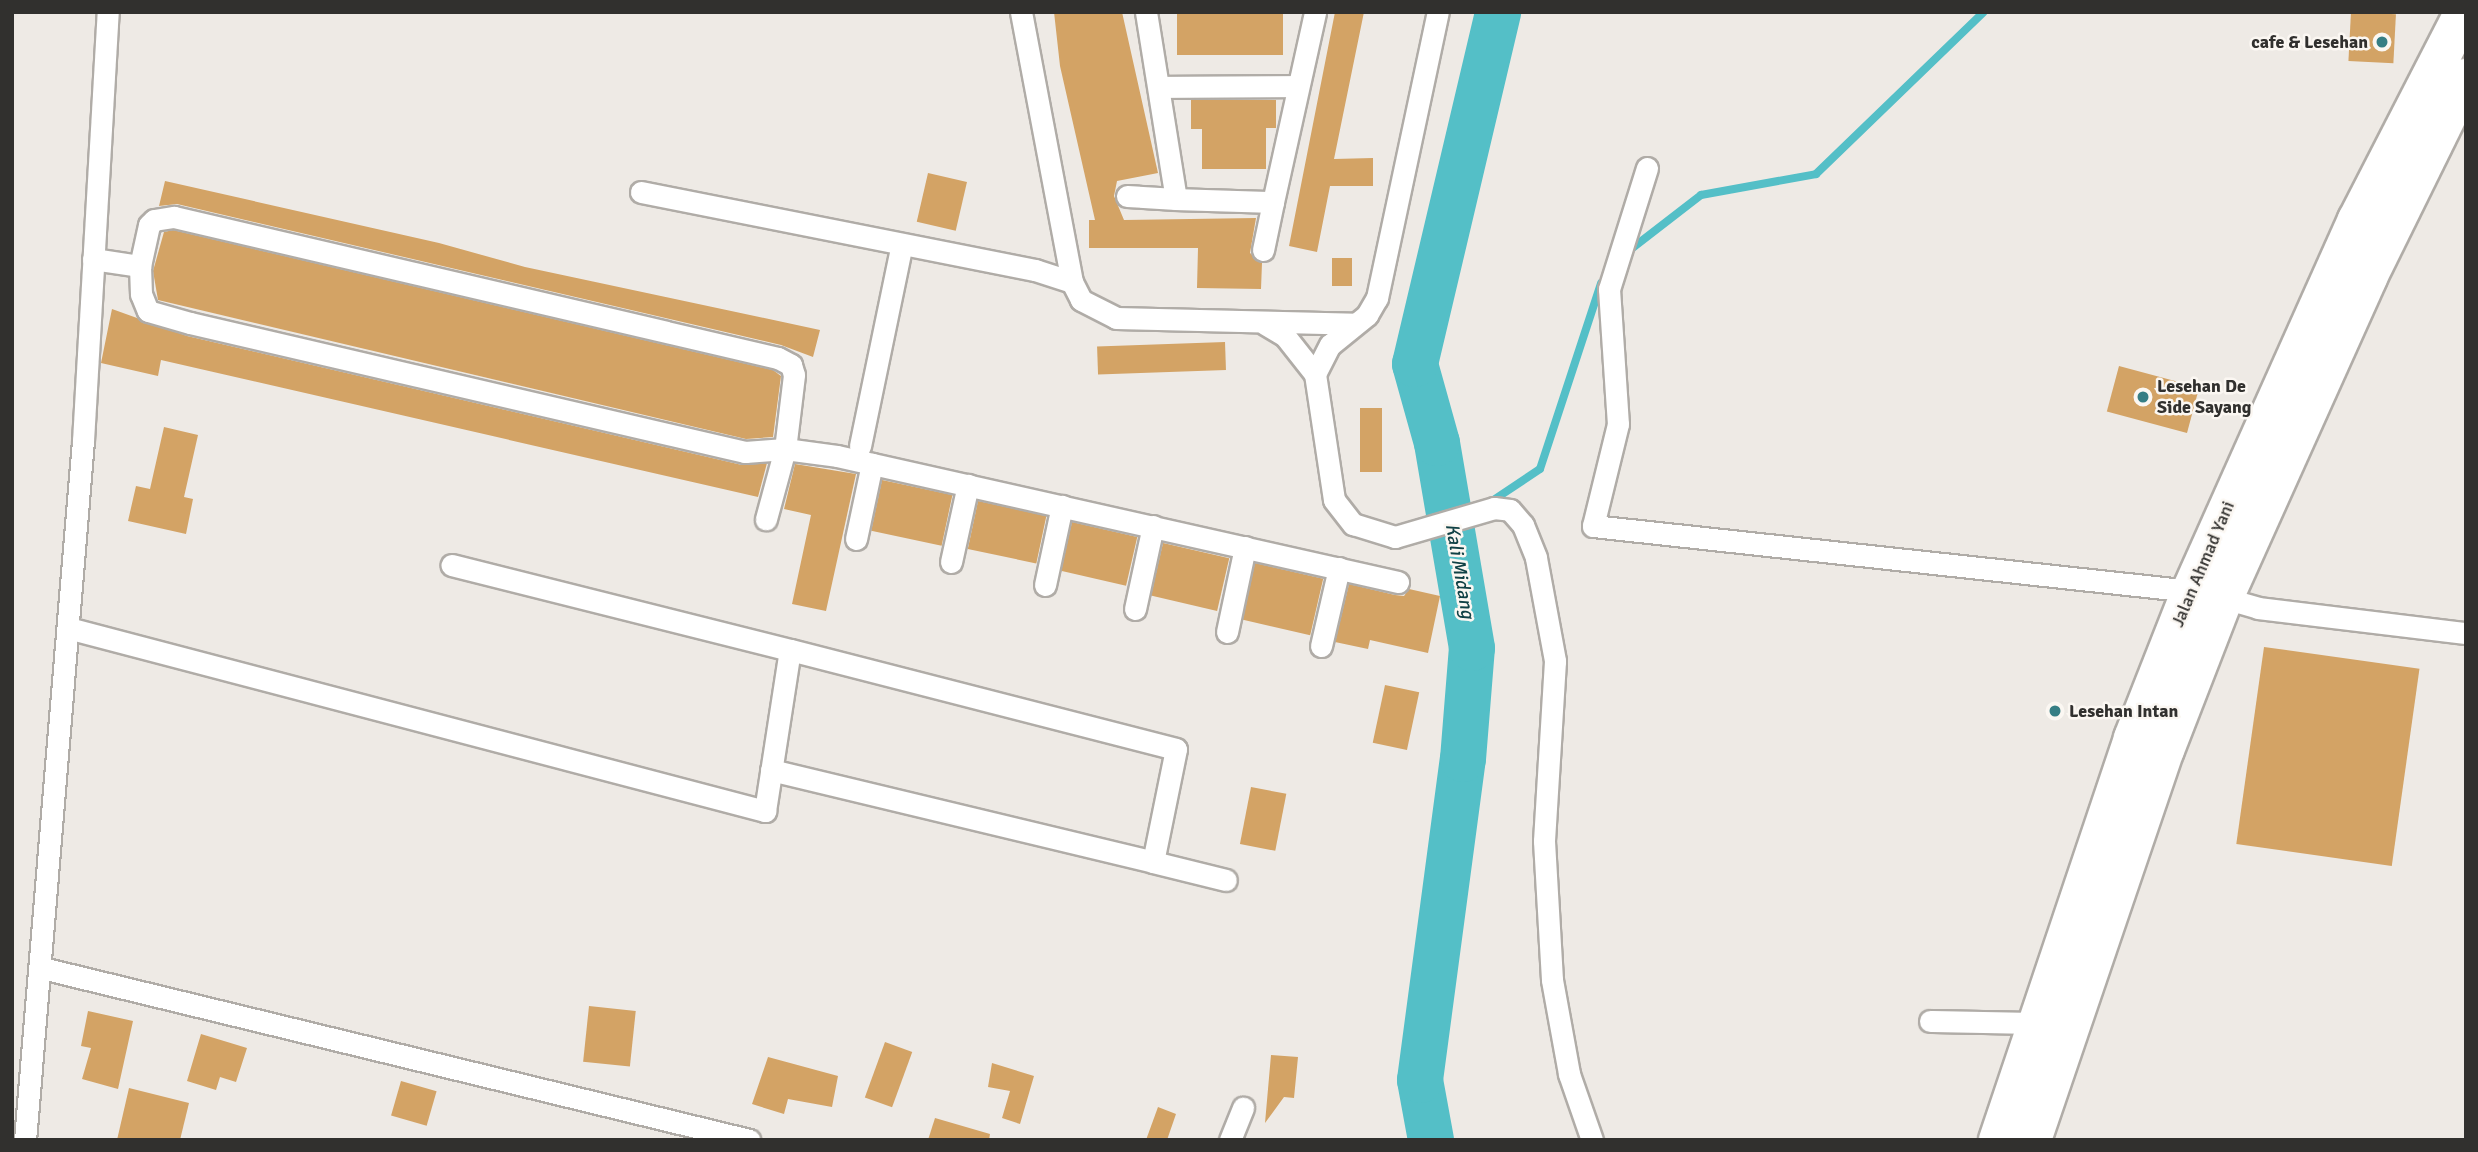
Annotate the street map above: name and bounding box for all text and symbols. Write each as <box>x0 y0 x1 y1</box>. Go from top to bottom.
place label: cafe & Lesehan <box>2251 31 2368 53</box>
marker: cafe & Lesehan <box>2374 34 2390 50</box>
place label: Lesehan De Side Sayang <box>2157 376 2251 418</box>
marker: Lesehan De Side Sayang <box>2135 389 2151 405</box>
street label: Jalan Ahmad Yani <box>2167 498 2239 630</box>
water label: Kali Midang <box>1439 522 1479 620</box>
place label: Lesehan Intan <box>2069 700 2178 722</box>
marker: Lesehan Intan <box>2047 703 2063 719</box>

